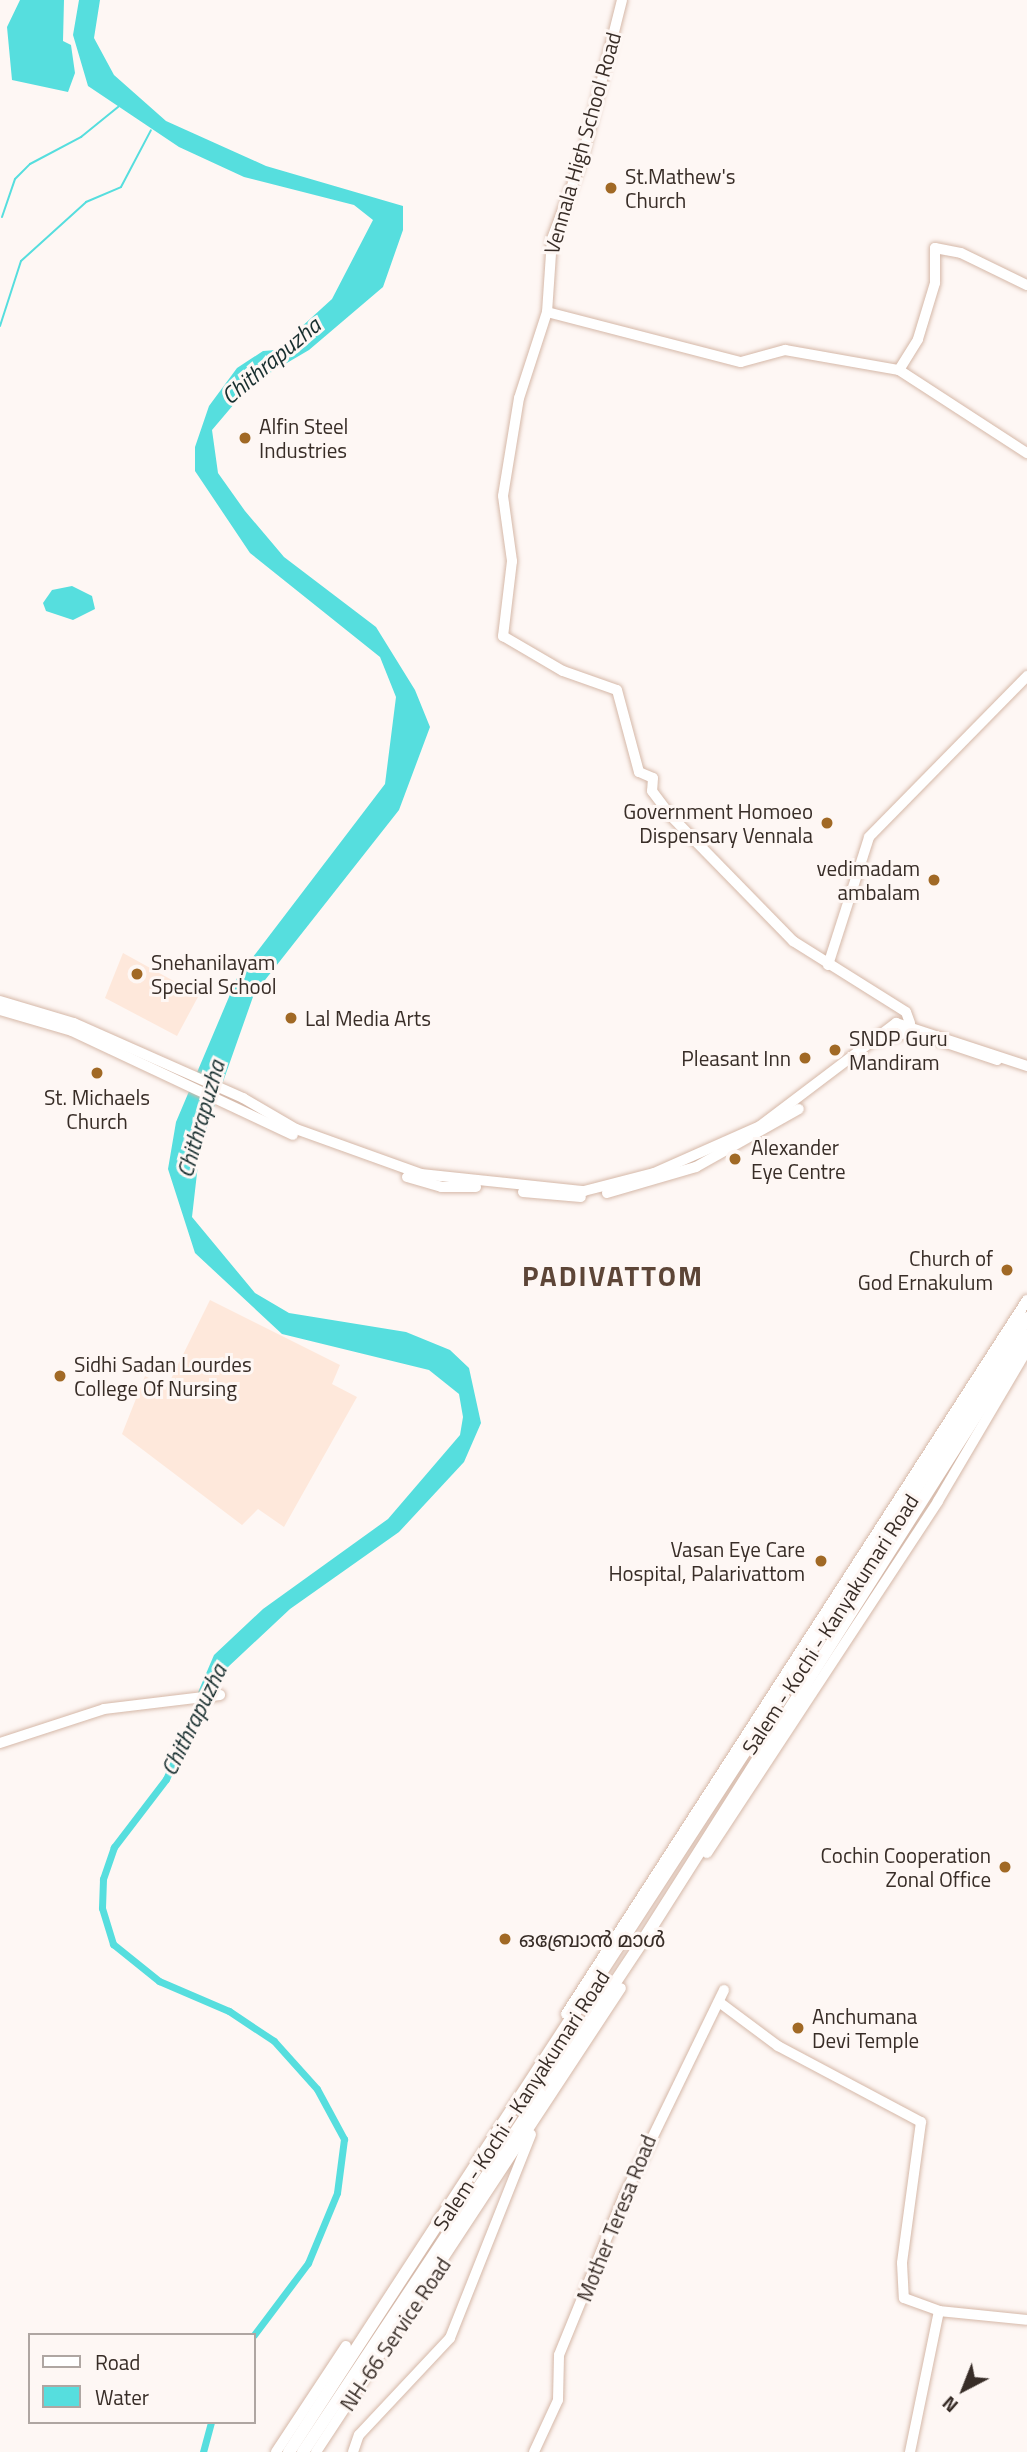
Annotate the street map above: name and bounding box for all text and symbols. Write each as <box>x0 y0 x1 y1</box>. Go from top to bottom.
street label: Vennala High School Road <box>538 29 626 257</box>
place label: St.Mathew's Church <box>625 163 735 213</box>
marker: St.Mathew's Church <box>603 180 619 196</box>
water label: Chithrapuzha <box>216 312 326 410</box>
place label: Alfin Steel Industries <box>259 413 348 463</box>
marker: Alfin Steel Industries <box>237 430 253 446</box>
place label: Government Homoeo Dispensary Vennala <box>623 798 813 848</box>
marker: Government Homoeo Dispensary Vennala <box>819 815 835 831</box>
place label: vedimadam ambalam <box>817 855 920 905</box>
marker: vedimadam ambalam <box>926 872 942 888</box>
place label: Snehanilayam Special School <box>151 949 277 999</box>
marker: Snehanilayam Special School <box>129 966 145 982</box>
place label: Lal Media Arts <box>305 1005 431 1031</box>
marker: Lal Media Arts <box>283 1010 299 1026</box>
place label: SNDP Guru Mandiram <box>849 1025 948 1075</box>
marker: SNDP Guru Mandiram <box>827 1042 843 1058</box>
place label: Pleasant Inn <box>681 1045 791 1071</box>
marker: Pleasant Inn <box>797 1050 813 1066</box>
water label: Chithrapuzha <box>171 1057 231 1181</box>
marker: St. Michaels Church <box>89 1065 105 1081</box>
place label: St. Michaels Church <box>44 1084 150 1134</box>
place label: Alexander Eye Centre <box>751 1134 846 1184</box>
marker: Alexander Eye Centre <box>725 1149 745 1169</box>
place label: Church of God Ernakulum <box>858 1245 993 1295</box>
district label: PADIVATTOM <box>523 1259 703 1293</box>
marker: Church of God Ernakulum <box>999 1262 1015 1278</box>
place label: Sidhi Sadan Lourdes College Of Nursing <box>74 1351 252 1401</box>
marker: Sidhi Sadan Lourdes College Of Nursing <box>52 1368 68 1384</box>
street label: Salem - Kochi - Kanyakumari Road <box>736 1489 924 1759</box>
place label: Vasan Eye Care Hospital, Palarivattom <box>608 1536 805 1586</box>
marker: Vasan Eye Care Hospital, Palarivattom <box>811 1551 831 1571</box>
water label: Chithrapuzha <box>155 1660 233 1780</box>
place label: Cochin Cooperation Zonal Office <box>821 1842 991 1892</box>
marker: Cochin Cooperation Zonal Office <box>997 1859 1013 1875</box>
place label: ഒബ്രോൻ മാൾ <box>519 1926 665 1952</box>
marker: ഒബ്രോൻ മാൾ <box>497 1931 513 1947</box>
street label: Salem - Kochi - Kanyakumari Road <box>427 1965 615 2235</box>
place label: Anchumana Devi Temple <box>812 2003 919 2053</box>
marker: Anchumana Devi Temple <box>790 2020 806 2036</box>
street label: Mother Teresa Road <box>571 2131 661 2305</box>
street label: NH-66 Service Road <box>334 2253 456 2415</box>
legend <box>28 2333 256 2424</box>
text: Road <box>95 2346 140 2378</box>
north arrow <box>929 2354 999 2424</box>
text: Water <box>95 2381 149 2413</box>
text: N <box>935 2390 964 2420</box>

